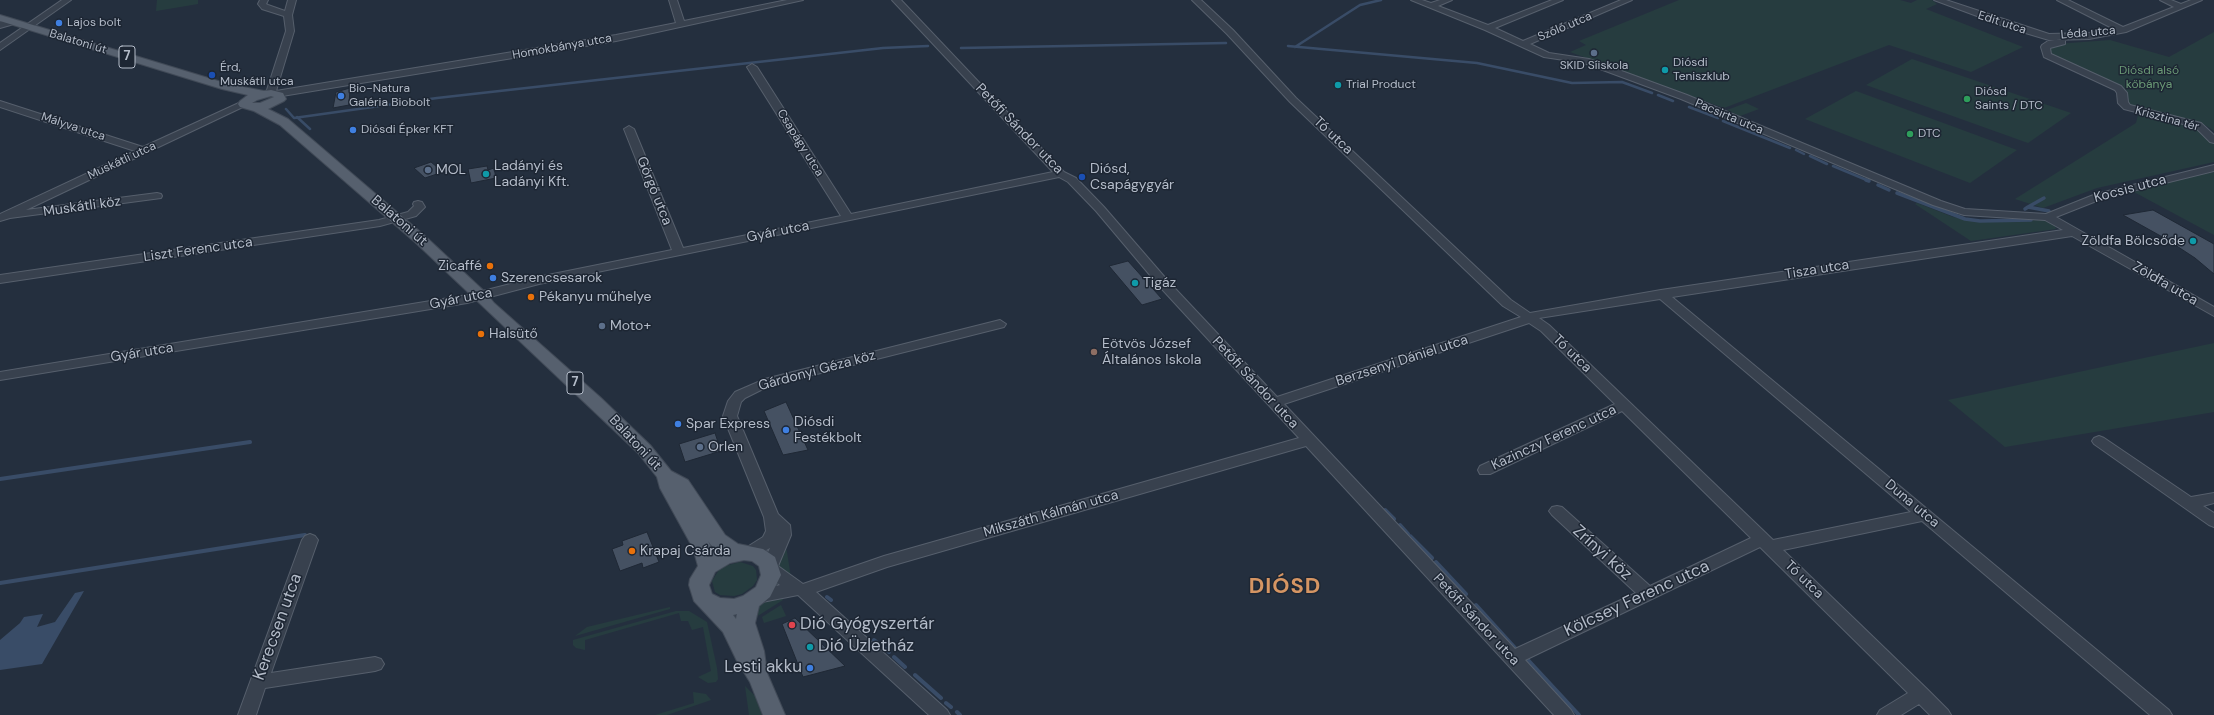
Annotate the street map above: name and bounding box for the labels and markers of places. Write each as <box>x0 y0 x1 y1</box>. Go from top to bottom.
place label: Lajos bolt <box>67 16 121 30</box>
marker: Lajos bolt <box>54 18 64 28</box>
marker: SKID Síiskola <box>1589 48 1599 58</box>
place label: Diósdi Teniszklub <box>1673 56 1730 84</box>
place label: SKID Síiskola <box>1560 59 1628 73</box>
place label: Érd, Muskátli utca <box>220 61 294 89</box>
marker: Diósdi Teniszklub <box>1660 65 1670 75</box>
marker: Érd, Muskátli utca <box>207 70 217 80</box>
place label: Trial Product <box>1346 78 1416 92</box>
marker: Trial Product <box>1333 80 1343 90</box>
place label: Bio-Natura Galéria Biobolt <box>349 82 430 110</box>
place label: Diósd Saints / DTC <box>1975 85 2043 113</box>
marker: Bio-Natura Galéria Biobolt <box>336 91 346 101</box>
marker: Diósd Saints / DTC <box>1962 94 1972 104</box>
place label: Diósdi Épker KFT <box>361 123 453 137</box>
marker: Diósdi Épker KFT <box>348 125 358 135</box>
place label: DTC <box>1918 127 1941 141</box>
marker: DTC <box>1905 129 1915 139</box>
place label: Ladányi és Ladányi Kft. <box>494 158 569 190</box>
place label: Diósd, Csapágygyár <box>1090 161 1174 194</box>
place label: MOL <box>436 162 466 178</box>
marker: MOL <box>423 165 433 175</box>
marker: Ladányi és Ladányi Kft. <box>481 169 491 179</box>
marker: Diósd, Csapágygyár <box>1077 172 1087 182</box>
place label: Zöldfa Bölcsőde <box>2081 233 2185 249</box>
marker: Zöldfa Bölcsőde <box>2188 236 2198 246</box>
place label: Zicaffé <box>438 258 482 274</box>
marker: Zicaffé <box>485 261 495 271</box>
place label: Szerencsesarok <box>501 270 602 286</box>
marker: Szerencsesarok <box>488 273 498 283</box>
place label: Tigáz <box>1143 275 1176 291</box>
marker: Tigáz <box>1130 278 1140 288</box>
place label: Pékanyu műhelye <box>539 289 651 305</box>
marker: Pékanyu műhelye <box>526 292 536 302</box>
place label: Moto+ <box>610 318 651 334</box>
marker: Moto+ <box>597 321 607 331</box>
place label: Halsütő <box>489 326 538 342</box>
marker: Halsütő <box>476 329 486 339</box>
place label: Eötvös József Általános Iskola <box>1102 336 1201 368</box>
marker: Eötvös József Általános Iskola <box>1089 347 1099 357</box>
place label: Diósdi Festékbolt <box>794 414 862 446</box>
place label: Spar Express <box>686 416 770 432</box>
marker: Spar Express <box>673 419 683 429</box>
marker: Diósdi Festékbolt <box>781 425 791 435</box>
place label: Orlen <box>708 439 743 455</box>
marker: Orlen <box>695 442 705 452</box>
place label: Krapaj Csárda <box>640 543 730 559</box>
marker: Krapaj Csárda <box>627 546 637 556</box>
place label: Dió Gyógyszertár <box>800 615 935 635</box>
marker: Dió Gyógyszertár <box>787 620 797 630</box>
place label: Dió Üzletház <box>818 637 914 657</box>
marker: Dió Üzletház <box>805 642 815 652</box>
place label: Lesti akku <box>724 658 802 678</box>
marker: Lesti akku <box>805 663 815 673</box>

